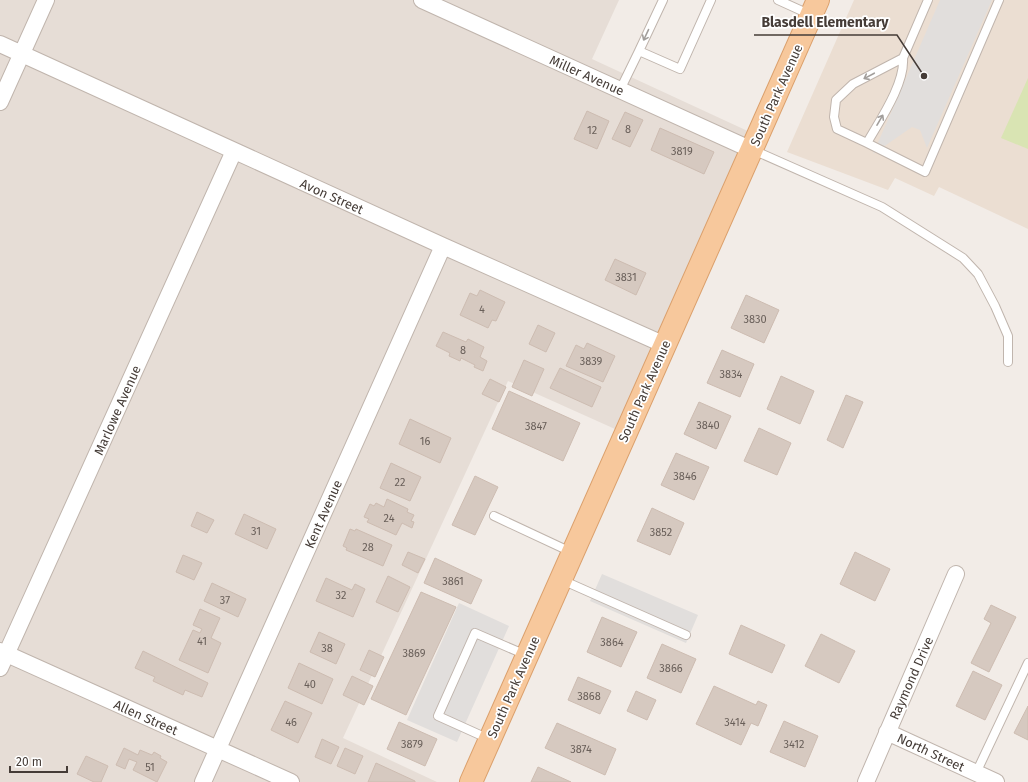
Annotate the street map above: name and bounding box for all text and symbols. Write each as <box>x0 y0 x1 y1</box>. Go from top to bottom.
callout: Blasdell Elementary <box>754 9 897 35</box>
text: Blasdell Elementary <box>761 14 889 31</box>
one-way arrow <box>642 29 649 41</box>
street label: South Park Avenue <box>747 42 806 149</box>
street label: Miller Avenue <box>547 52 626 99</box>
one-way arrow <box>863 73 875 80</box>
one-way arrow <box>877 114 885 126</box>
house number: 8 <box>625 123 631 136</box>
house number: 12 <box>587 124 597 137</box>
house number: 3819 <box>671 145 693 158</box>
street label: Avon Street <box>298 176 366 217</box>
house number: 3831 <box>615 271 637 284</box>
house number: 4 <box>479 303 485 316</box>
house number: 3830 <box>743 313 767 326</box>
street label: South Park Avenue <box>615 338 674 445</box>
house number: 8 <box>460 344 466 357</box>
house number: 3839 <box>580 355 603 368</box>
street label: Marlowe Avenue <box>91 363 144 457</box>
house number: 3834 <box>720 368 743 381</box>
house number: 3840 <box>696 419 720 432</box>
house number: 3847 <box>525 420 547 433</box>
house number: 16 <box>420 435 430 448</box>
house number: 3846 <box>673 470 697 483</box>
house number: 22 <box>395 476 405 489</box>
street label: Kent Avenue <box>302 478 345 551</box>
house number: 24 <box>384 512 395 525</box>
house number: 31 <box>251 525 261 538</box>
house number: 3852 <box>650 526 672 539</box>
house number: 28 <box>362 541 374 554</box>
house number: 3861 <box>442 575 464 588</box>
house number: 32 <box>336 589 346 602</box>
house number: 37 <box>220 594 230 607</box>
street label: South Park Avenue <box>484 634 543 741</box>
street label: Raymond Drive <box>886 634 936 722</box>
house number: 41 <box>197 635 207 648</box>
house number: 3864 <box>600 636 624 649</box>
house number: 38 <box>321 642 333 655</box>
house number: 3869 <box>402 647 426 660</box>
house number: 3866 <box>659 662 683 675</box>
house number: 40 <box>304 678 316 691</box>
house number: 3868 <box>577 690 601 703</box>
street label: Allen Street <box>111 697 180 738</box>
house number: 46 <box>285 716 297 729</box>
house number: 3414 <box>724 716 746 729</box>
street label: North Street <box>895 730 967 775</box>
house number: 3879 <box>401 738 423 751</box>
house number: 3412 <box>784 738 804 751</box>
house number: 3874 <box>570 743 592 756</box>
scale bar <box>10 748 67 774</box>
text: 20 m <box>16 755 42 769</box>
house number: 51 <box>145 761 155 774</box>

